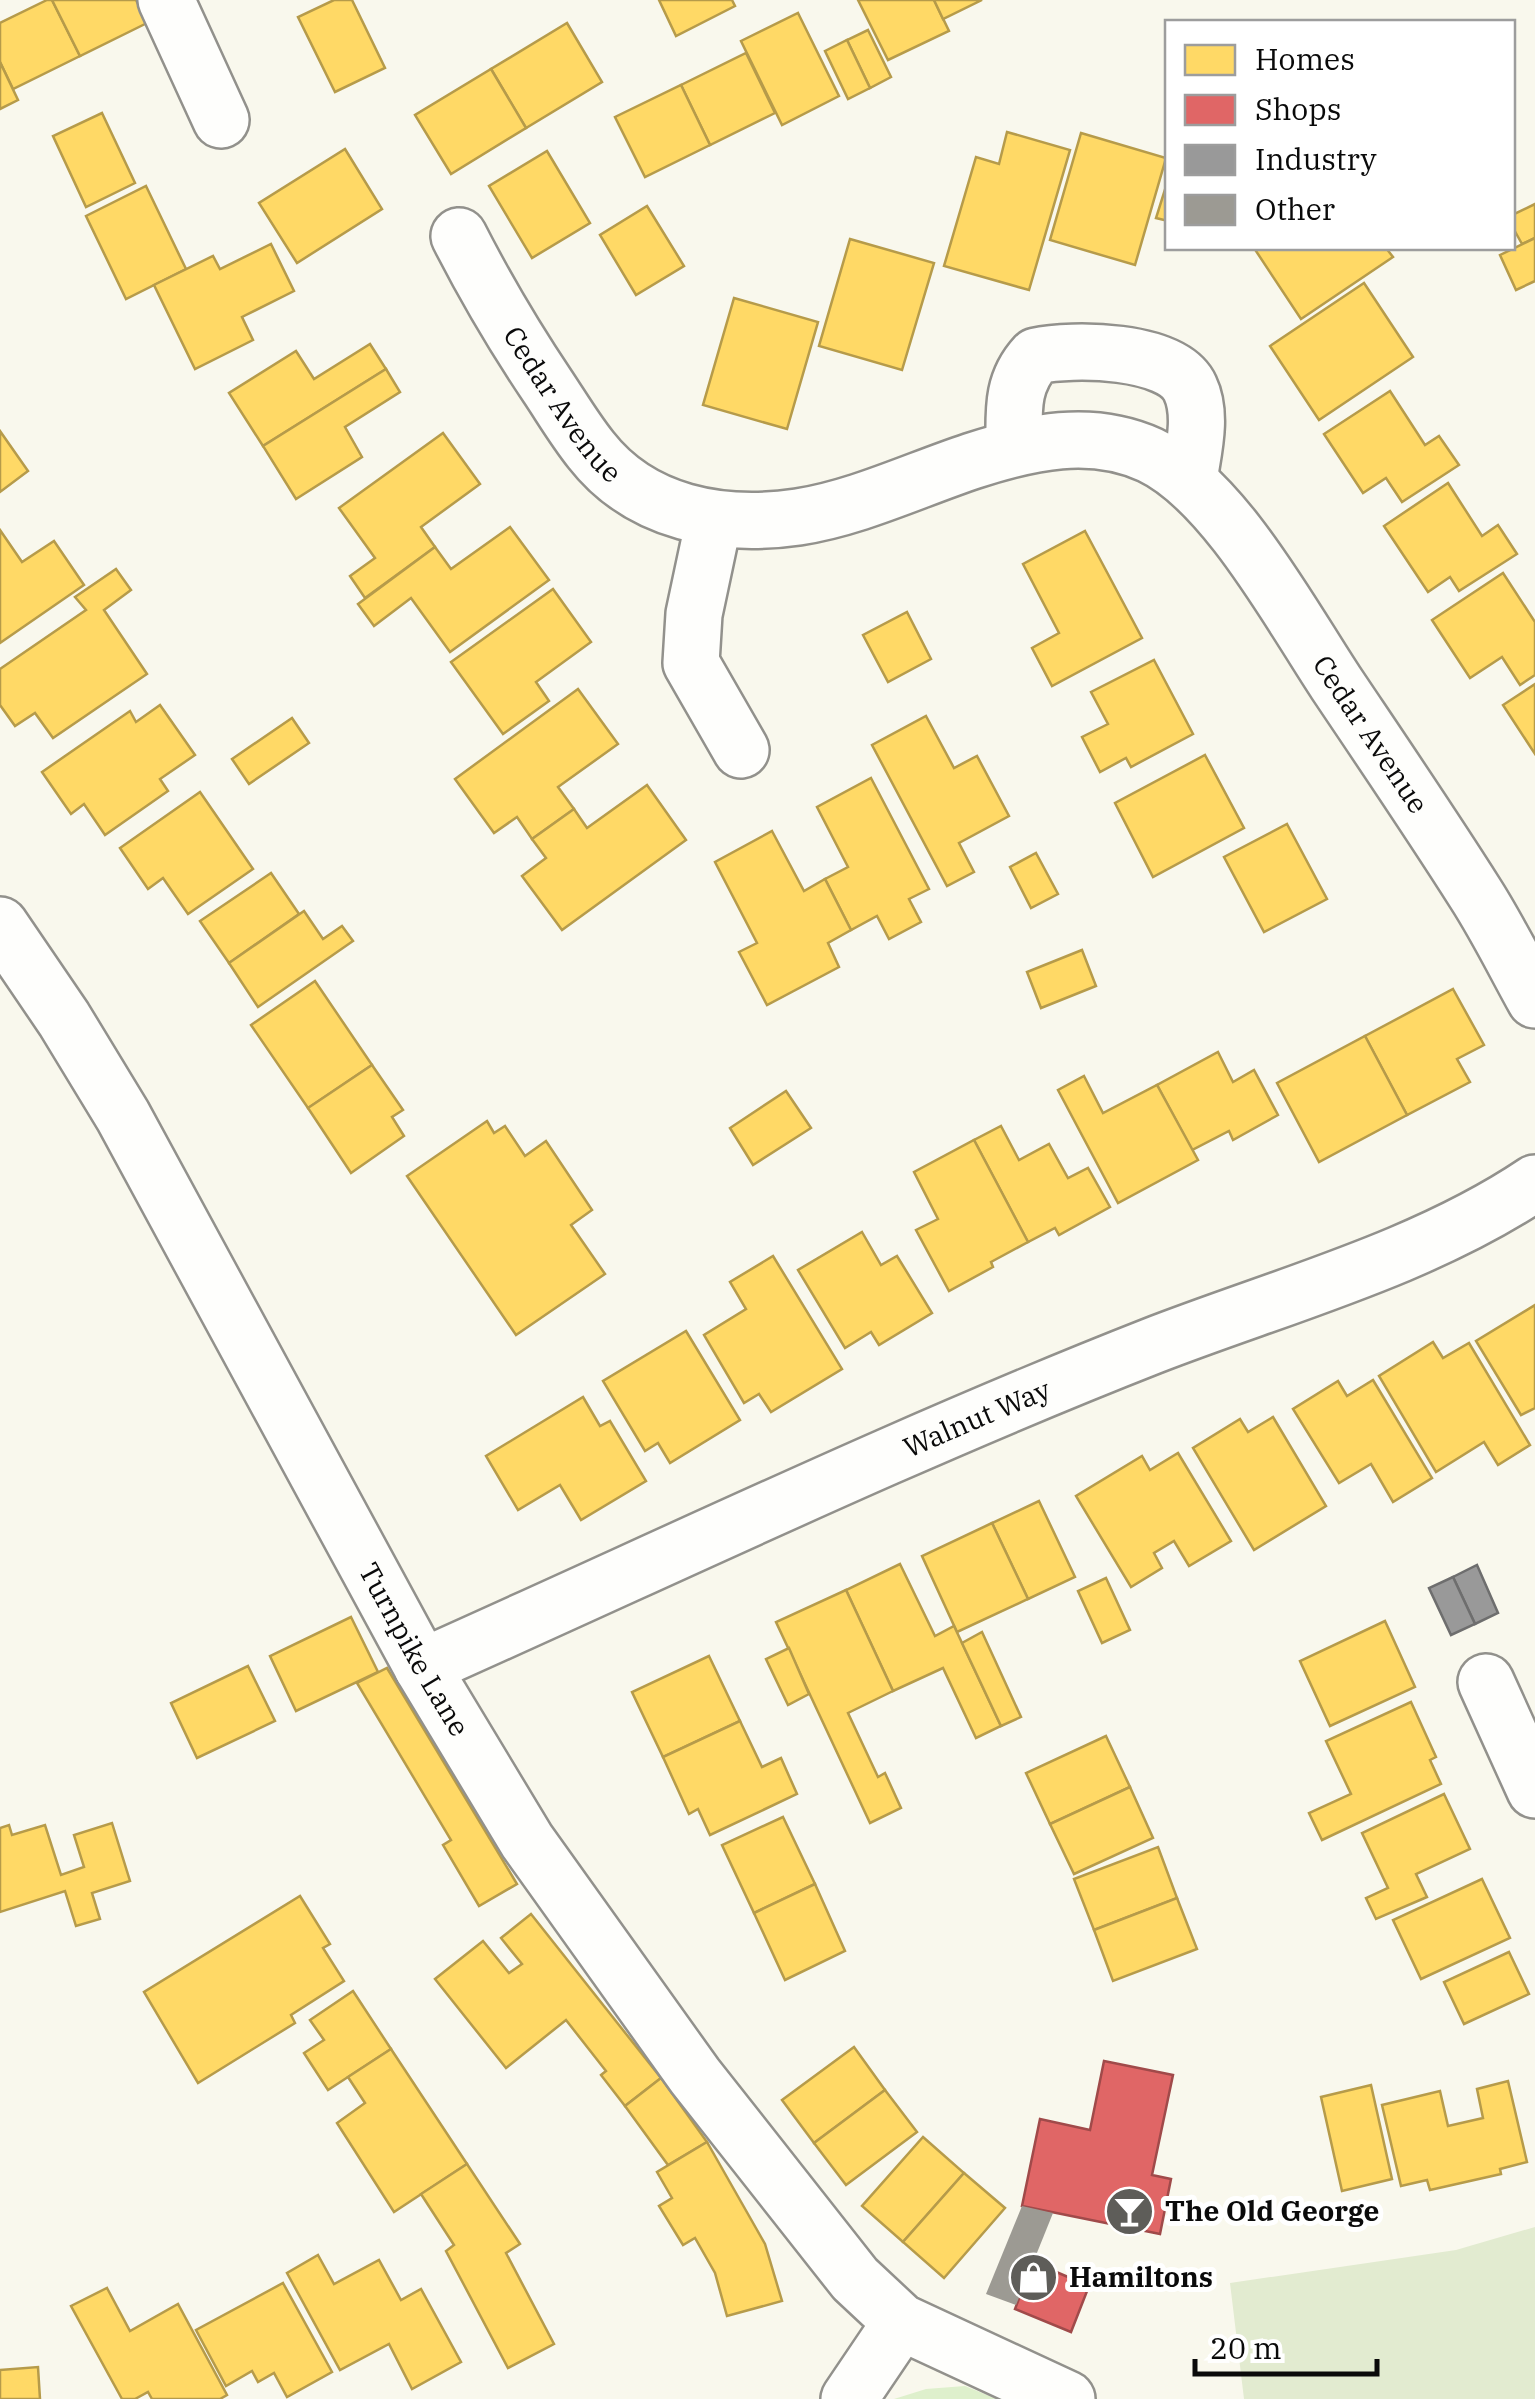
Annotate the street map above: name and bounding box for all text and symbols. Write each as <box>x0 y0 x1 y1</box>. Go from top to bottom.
legend <box>1165 20 1515 250</box>
text: Homes <box>1255 39 1355 78</box>
text: Shops <box>1255 89 1341 128</box>
text: Industry <box>1255 139 1377 178</box>
text: Other <box>1255 189 1335 228</box>
street label: Cedar Avenue <box>496 319 630 491</box>
street label: Cedar Avenue <box>1305 648 1437 820</box>
street label: Walnut Way <box>897 1370 1056 1466</box>
street label: Turnpike Lane <box>351 1556 478 1743</box>
bar icon: The Old George <box>1104 2185 1156 2237</box>
place label: The Old George <box>1165 2192 1379 2229</box>
shop icon: Hamiltons <box>1008 2251 1060 2303</box>
place label: Hamiltons <box>1069 2258 1213 2295</box>
scale bar <box>1195 2314 1378 2376</box>
text: 20 m <box>1210 2328 1282 2367</box>

